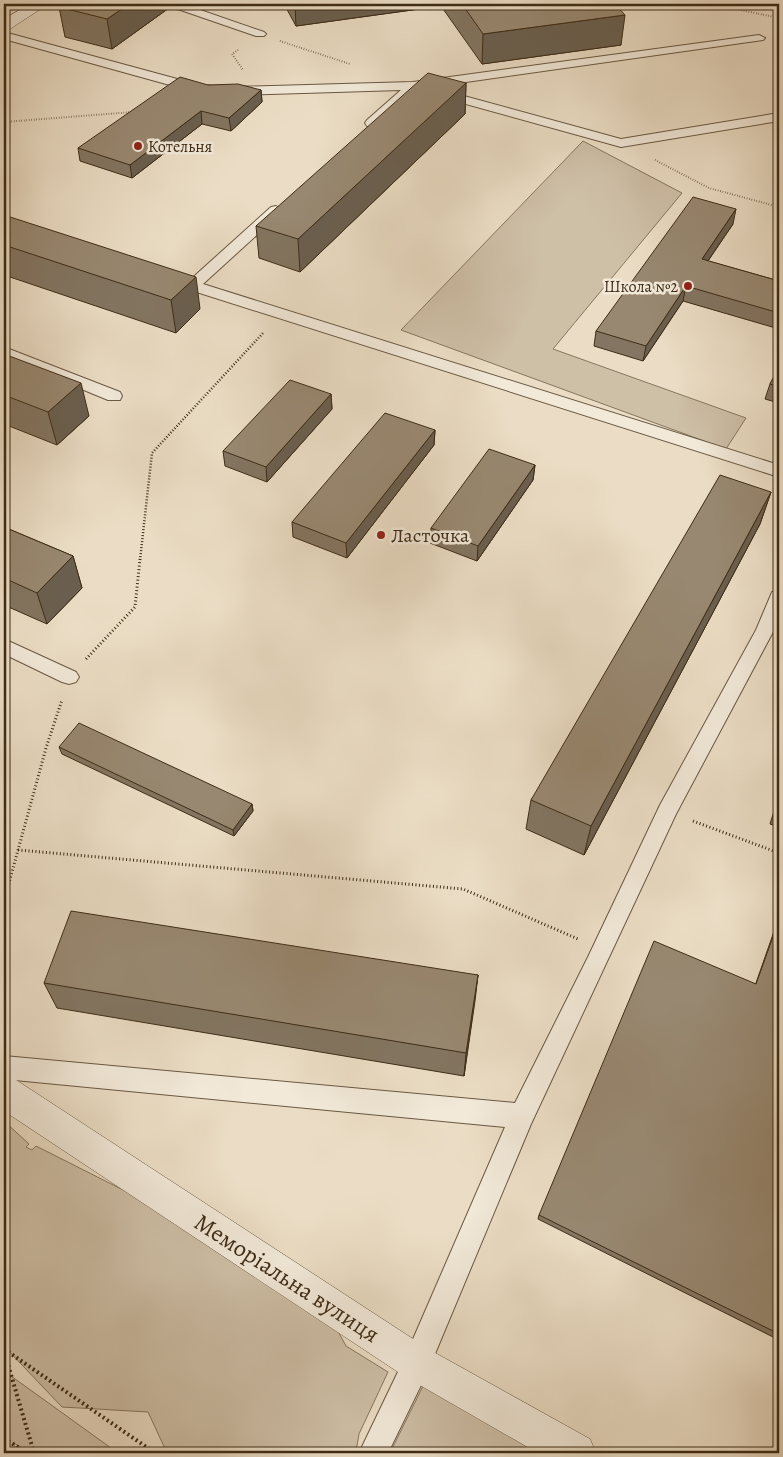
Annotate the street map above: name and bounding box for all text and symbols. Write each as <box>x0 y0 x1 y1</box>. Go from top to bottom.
place label: Котельня <box>148 136 212 158</box>
marker: Котельня <box>132 140 144 152</box>
place label: Школа №2 <box>604 276 678 298</box>
marker: Школа №2 <box>682 280 694 292</box>
place label: Ласточка <box>391 522 470 549</box>
marker: Ласточка <box>375 529 387 541</box>
street label: Меморіальна вулиця <box>188 1206 386 1350</box>

